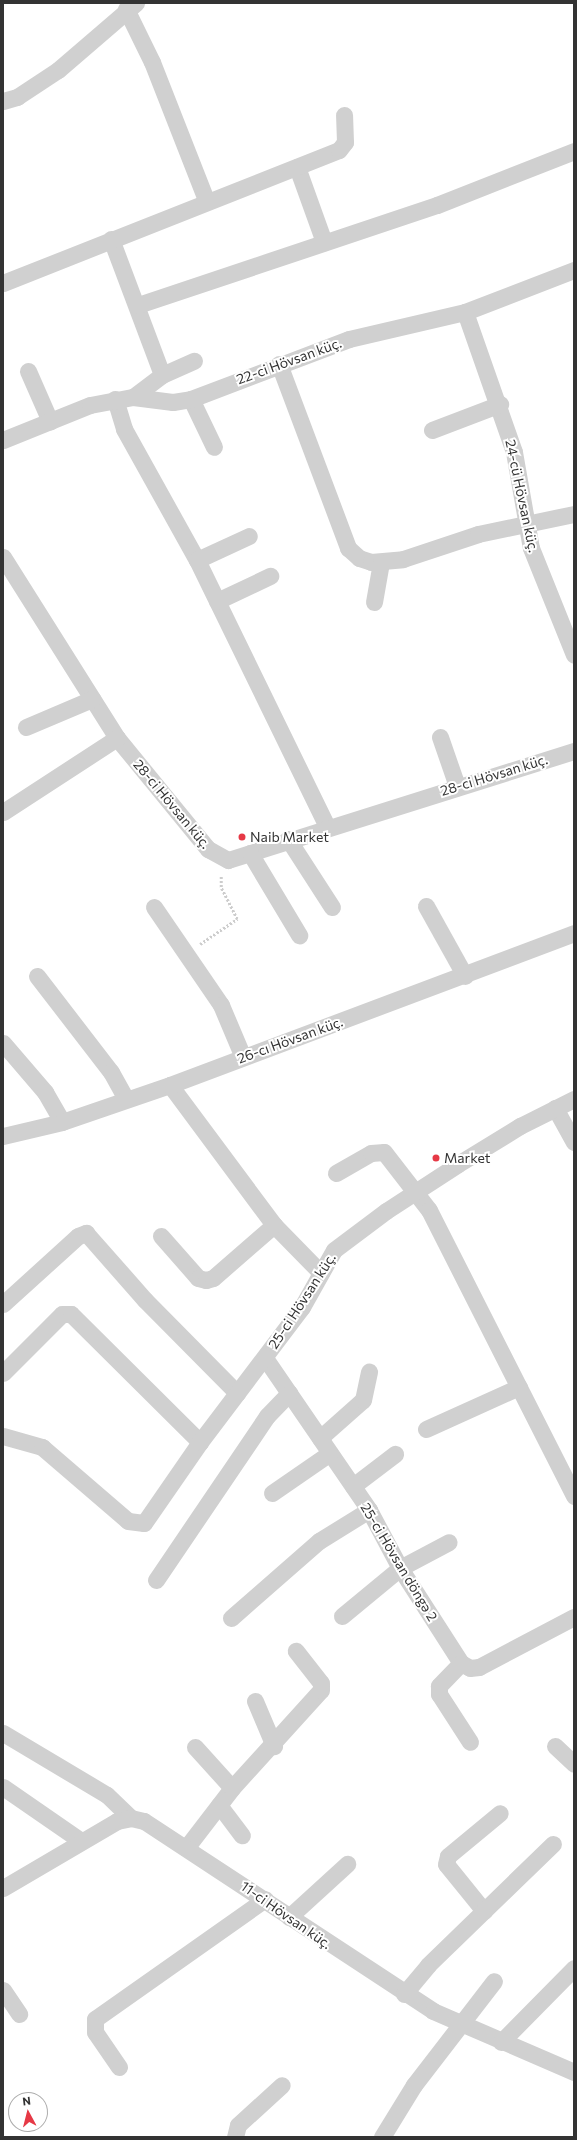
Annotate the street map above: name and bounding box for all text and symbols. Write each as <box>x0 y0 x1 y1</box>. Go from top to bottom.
street label: 22-ci Hövsan küç. <box>234 334 344 388</box>
street label: 24-cü Hövsan küç. <box>502 438 542 554</box>
street label: 28-ci Hövsan küç. <box>438 751 550 799</box>
street label: 28-ci Hövsan küç. <box>130 756 214 852</box>
place label: Naib Market <box>250 829 329 845</box>
marker: Naib Market <box>237 832 247 842</box>
street label: 26-cı Hövsan küç. <box>235 1013 345 1067</box>
place label: Market <box>444 1150 490 1166</box>
marker: Market <box>431 1153 441 1163</box>
street label: 25-ci Hövsan küç. <box>265 1250 339 1352</box>
street label: 25-ci Hövsan döngə 2 <box>357 1500 441 1624</box>
street label: 11-ci Hövsan küç. <box>237 1877 335 1953</box>
north arrow <box>8 2092 48 2132</box>
text: N <box>22 2094 31 2108</box>

